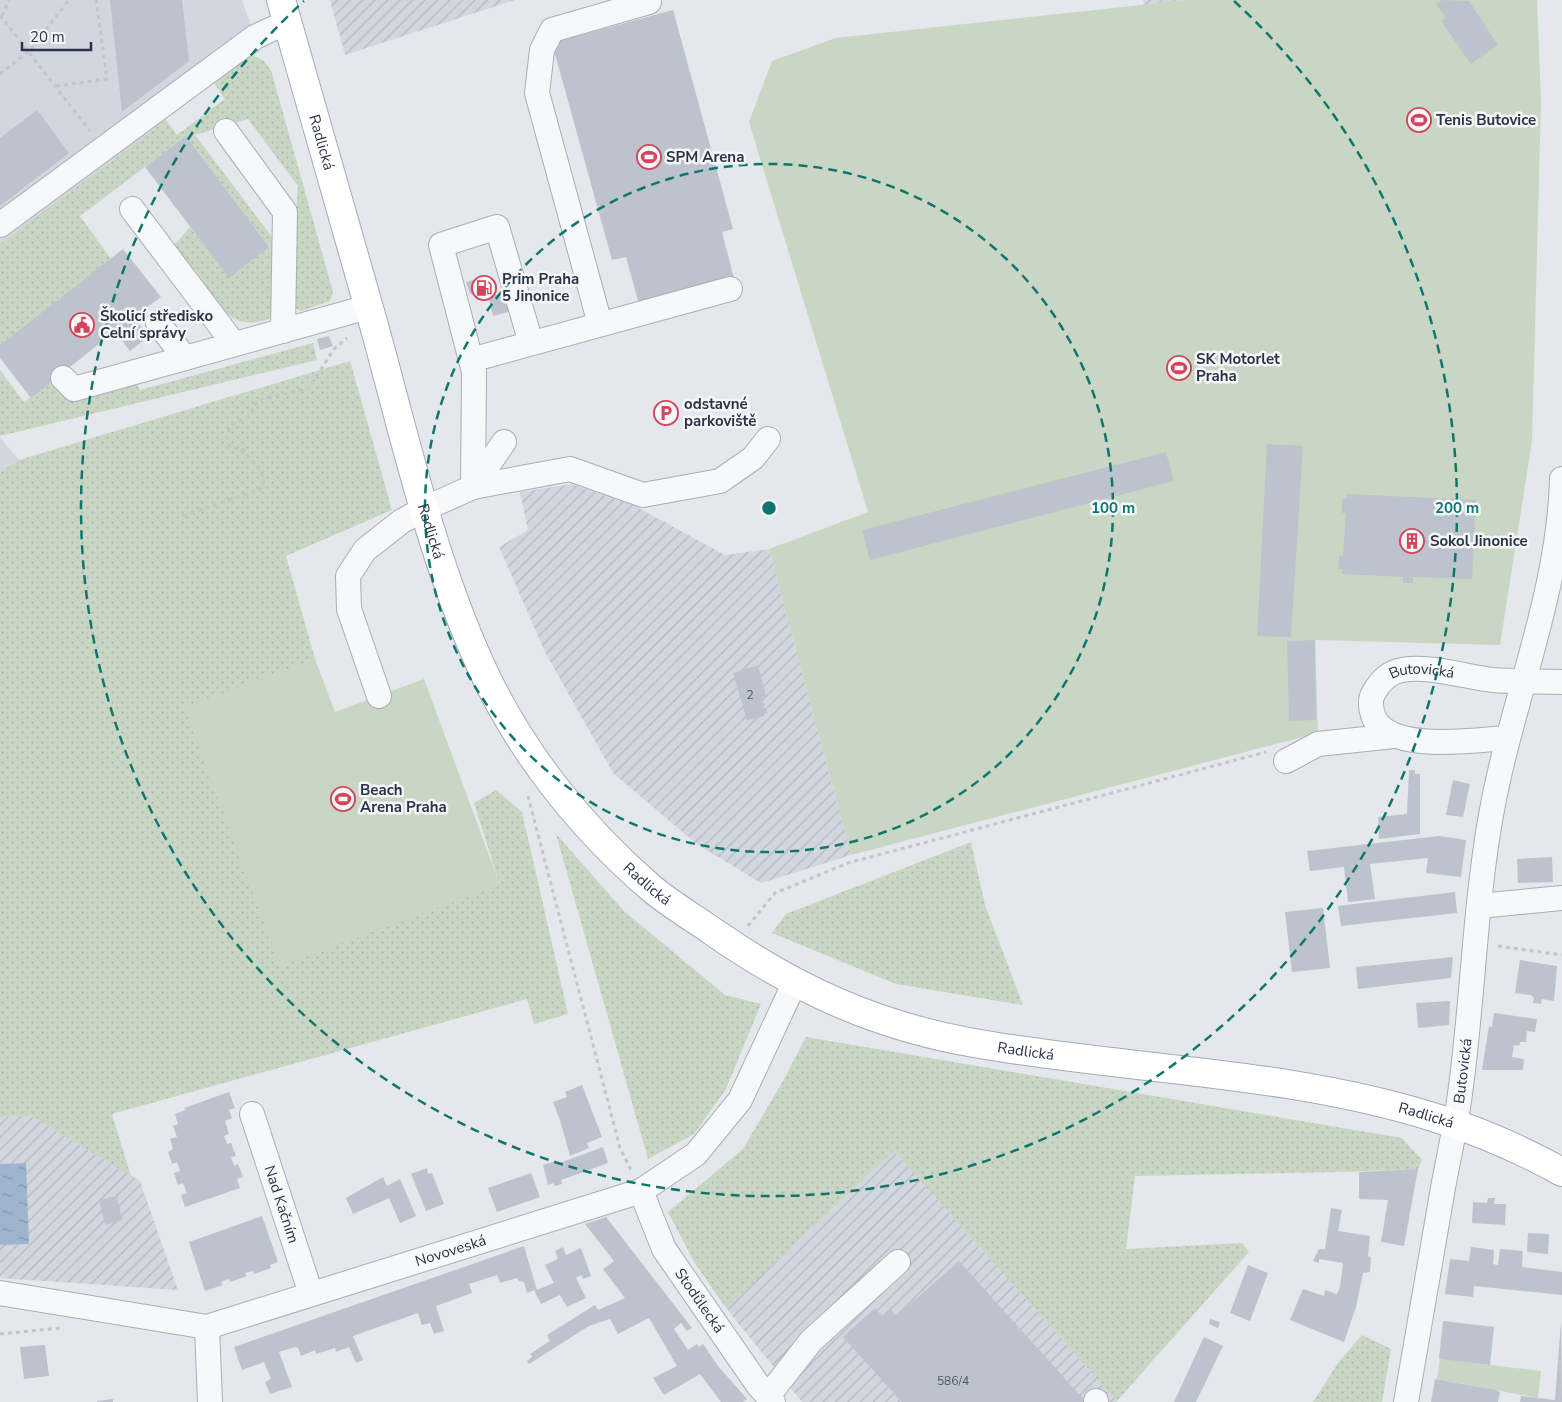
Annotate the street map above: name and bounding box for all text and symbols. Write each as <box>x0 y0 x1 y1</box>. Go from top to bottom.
scale bar <box>22 20 91 52</box>
text: 20 m <box>30 27 65 47</box>
sports icon: Tenis Butovice <box>1406 107 1432 133</box>
place label: Tenis Butovice <box>1436 110 1536 130</box>
street label: Radlická <box>304 112 339 172</box>
sports icon: SPM Arena <box>636 144 662 170</box>
place label: SPM Arena <box>666 147 744 167</box>
place label: Prim Praha 5 Jinonice <box>502 269 579 306</box>
fuel station icon: Prim Praha 5 Jinonice <box>471 275 497 301</box>
place label: Školicí středisko Celní správy <box>100 306 213 343</box>
public building icon: Školicí středisko Celní správy <box>69 312 95 338</box>
place label: SK Motorlet Praha <box>1196 349 1280 386</box>
sports icon: SK Motorlet Praha <box>1166 355 1192 381</box>
place label: odstavné parkoviště <box>684 394 756 431</box>
parking icon: odstavné parkoviště <box>653 400 679 426</box>
text: 100 m <box>1091 498 1135 518</box>
text: 200 m <box>1435 498 1479 518</box>
centre of rings <box>760 499 778 517</box>
street label: Radlická <box>413 501 449 562</box>
building icon: Sokol Jinonice <box>1399 528 1425 554</box>
place label: Sokol Jinonice <box>1430 531 1528 551</box>
street label: Butovická <box>1386 659 1456 683</box>
house number: 2 <box>746 687 754 703</box>
place label: Beach Arena Praha <box>360 780 447 817</box>
sports icon: Beach Arena Praha <box>330 786 356 812</box>
street label: Radlická <box>619 858 675 910</box>
street label: Radlická <box>996 1037 1055 1065</box>
street label: Butovická <box>1449 1037 1476 1105</box>
street label: Radlická <box>1396 1097 1456 1133</box>
street label: Nad Kačním <box>259 1163 304 1246</box>
street label: Novoveská <box>413 1230 489 1271</box>
street label: Stodůlecká <box>670 1264 729 1337</box>
house number: 586/4 <box>937 1373 969 1389</box>

